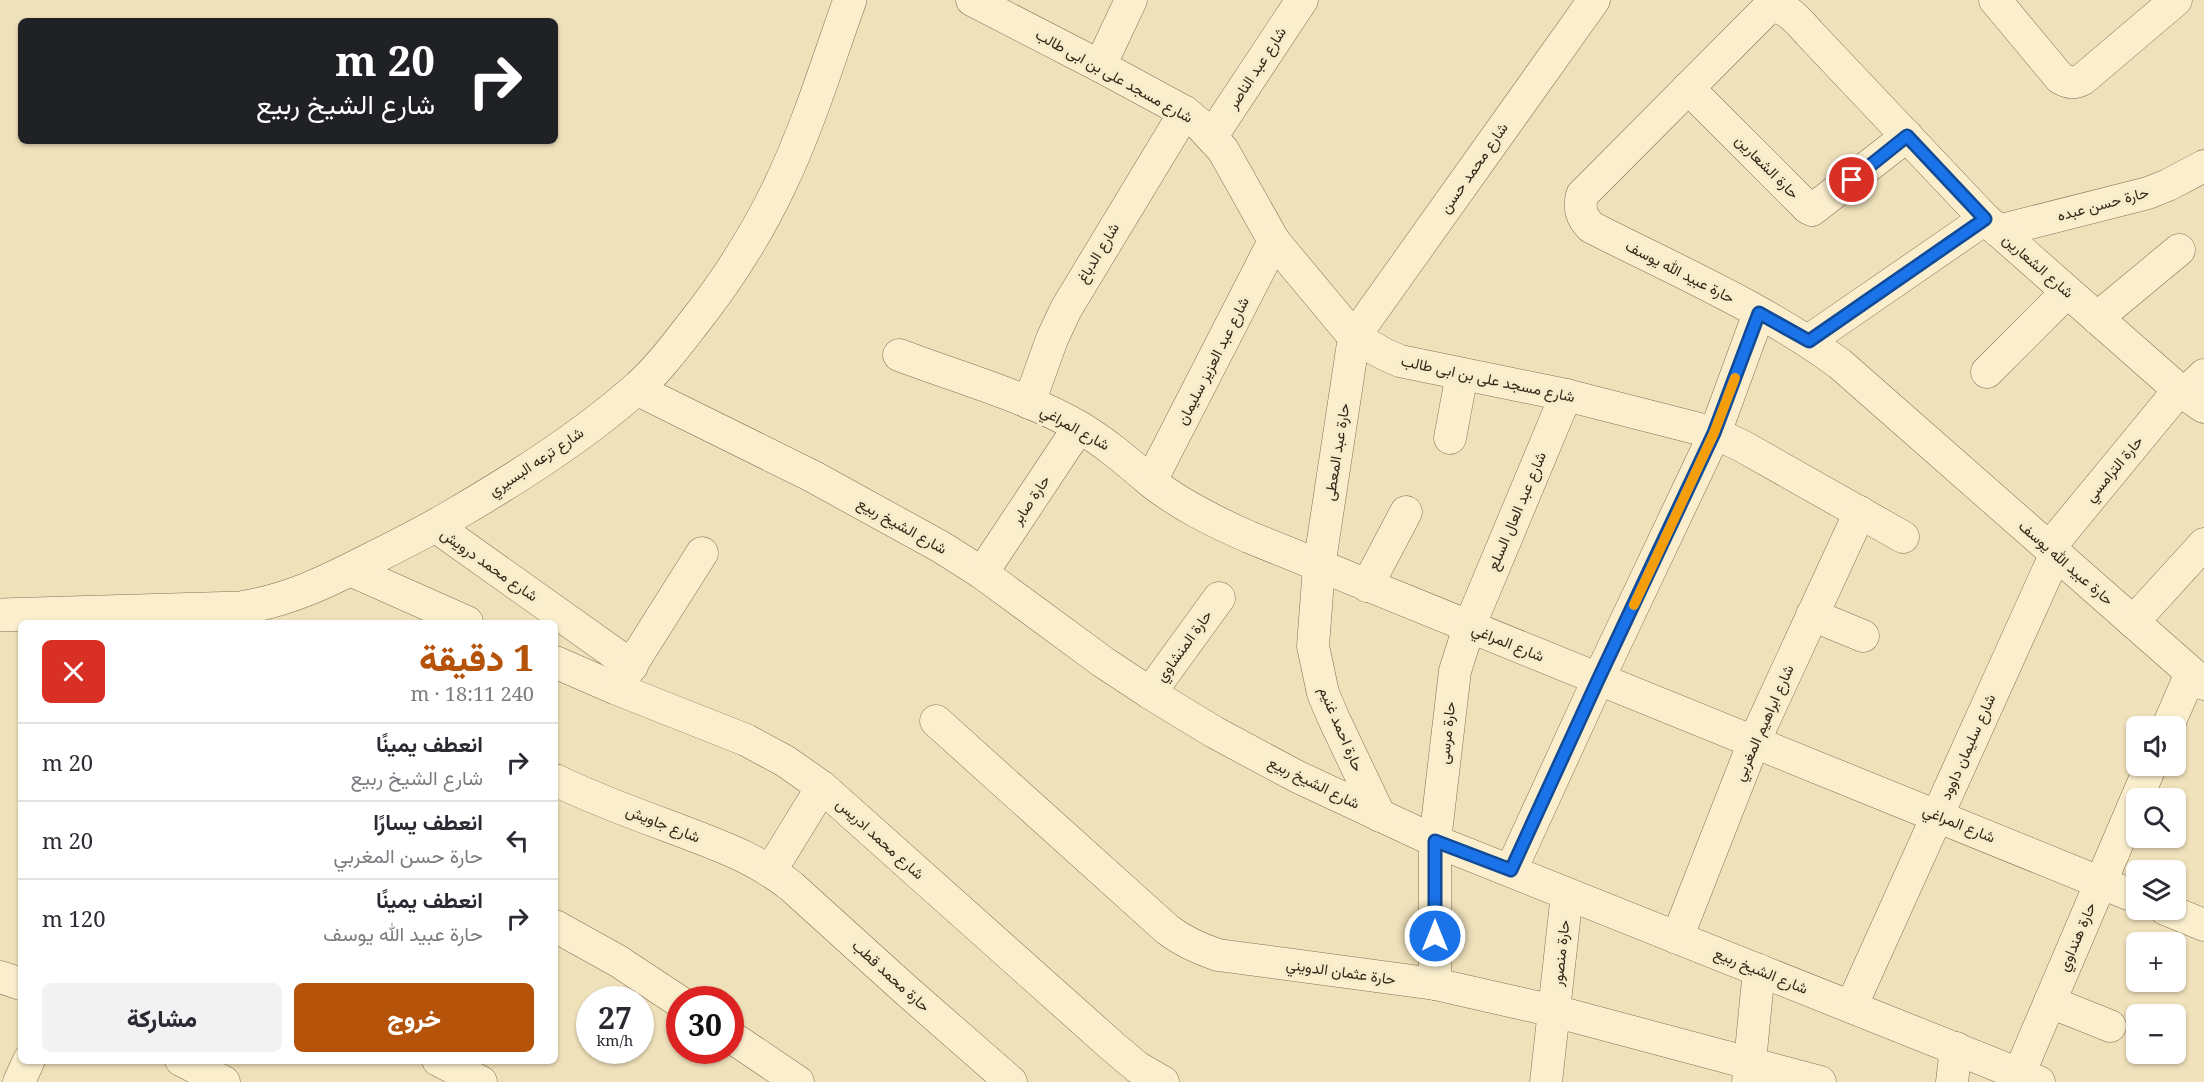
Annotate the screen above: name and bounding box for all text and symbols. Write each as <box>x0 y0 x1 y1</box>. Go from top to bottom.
street label: شارع عبد الناصر <box>1222 22 1292 114</box>
street label: شارع مسجد على بن ابى طالب <box>1031 23 1197 129</box>
text: 20 m <box>335 31 435 88</box>
icon: right <box>456 42 534 120</box>
text: شارع الشيخ ربيع <box>256 85 435 122</box>
street label: شارع محمد حسن <box>1435 118 1514 218</box>
street label: حارة الشعارين <box>1731 130 1804 203</box>
pin <box>1826 154 1877 205</box>
icon: arrive <box>1835 163 1868 196</box>
street label: حارة حسن عبده <box>2055 181 2151 226</box>
street label: شارع الدباغ <box>1071 219 1125 287</box>
street label: شارع الشعارين <box>1998 229 2079 303</box>
street label: حارة عبيد الله يوسف <box>1623 235 1738 307</box>
street label: شارع عبد العزيز سليمان <box>1171 293 1255 429</box>
street label: شارع مسجد على بن ابى طالب <box>1399 350 1577 408</box>
street label: شارع المراغي <box>1035 400 1114 458</box>
street label: حارة عبد المعطى <box>1318 402 1355 502</box>
street label: شارع ترعه البسيري <box>484 422 589 504</box>
street label: حارة الترامسي <box>2080 431 2150 508</box>
street label: شارع عبد العال السلع <box>1482 448 1552 574</box>
street label: حارة صابر <box>1006 471 1054 529</box>
street label: شارع الشيخ ربيع <box>853 492 951 560</box>
street label: حارة عبيد الله يوسف <box>2015 515 2118 609</box>
street label: شارع محمد درويش <box>436 523 542 607</box>
street label: حارة المنشاوي <box>1150 606 1219 688</box>
street label: شارع المراغي <box>1468 619 1548 669</box>
text: 1 دقيقة <box>419 633 534 682</box>
button: close <box>42 640 105 703</box>
street label: شارع ابراهيم المغربي <box>1728 661 1801 786</box>
text: 240 m · 18:11 <box>411 680 534 707</box>
street label: حارة احمد غنيم <box>1314 683 1369 775</box>
street label: شارع سليمان داوود <box>1935 690 2001 803</box>
street label: حارة مرسى <box>1433 701 1460 765</box>
map controls <box>2126 716 2186 1064</box>
button: sound <box>2126 716 2186 776</box>
text: انعطف يمينًا <box>376 728 483 758</box>
icon: right <box>501 746 534 779</box>
text: 20 m <box>42 747 93 777</box>
street label: شارع الشيخ ربيع <box>1264 751 1364 815</box>
text: شارع الشيخ ربيع <box>350 764 483 791</box>
button: search <box>2126 788 2186 848</box>
street label: شارع محمد ادريس <box>831 793 929 885</box>
street label: شارع جاويش <box>623 800 703 848</box>
street label: شارع المراغي <box>1919 800 1999 850</box>
text: انعطف يسارًا <box>373 806 483 836</box>
icon: left <box>501 824 534 857</box>
text: 20 m <box>42 825 93 855</box>
text: حارة حسن المغربي <box>333 842 483 869</box>
button: layers <box>2126 860 2186 920</box>
text: انعطف يمينًا <box>376 884 483 914</box>
street label: حارة هنداوي <box>2053 899 2103 976</box>
icon: right <box>501 902 534 935</box>
text: 120 m <box>42 903 105 933</box>
position arrow <box>1403 904 1467 968</box>
street label: حارة منصور <box>1546 919 1573 988</box>
text: حارة عبيد الله يوسف <box>323 920 483 947</box>
button: + <box>2126 932 2186 992</box>
street label: حارة محمد قطب <box>848 935 935 1016</box>
street label: شارع الشيخ ربيع <box>1711 942 1811 1000</box>
street label: حارة عثمان الدويني <box>1284 953 1397 993</box>
button: مشاركة <box>42 983 282 1052</box>
button: خروج <box>294 983 534 1052</box>
speed limit sign: 30 <box>666 986 744 1064</box>
text: 27 <box>598 997 632 1038</box>
button: − <box>2126 1004 2186 1064</box>
text: km/h <box>597 1030 633 1050</box>

